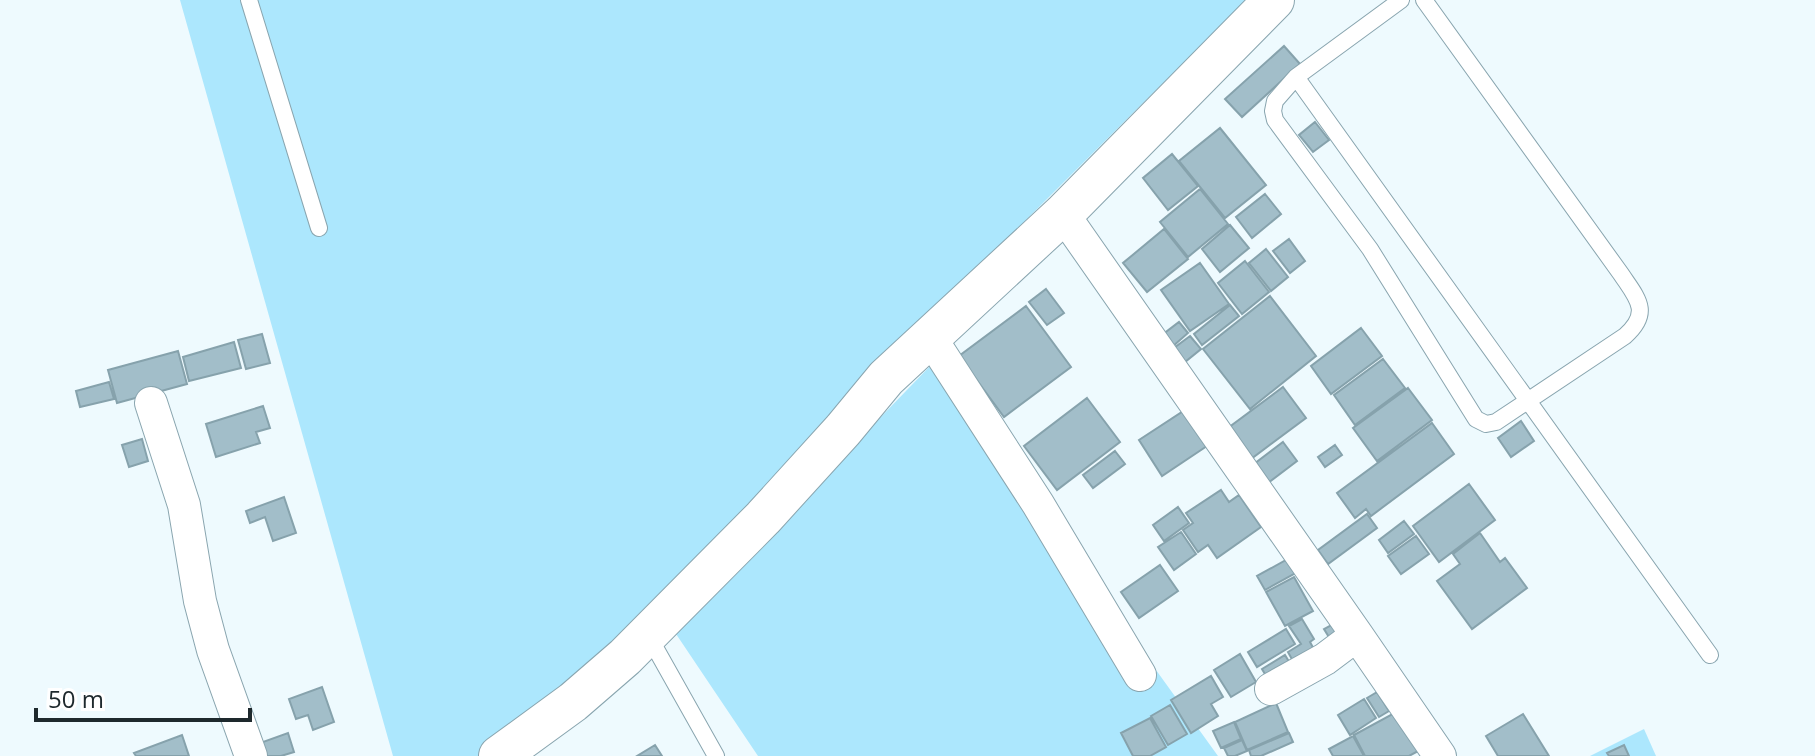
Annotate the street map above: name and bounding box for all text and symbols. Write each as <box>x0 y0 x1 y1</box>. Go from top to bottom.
scale bar <box>36 672 250 722</box>
text: 50 m <box>48 682 104 715</box>

